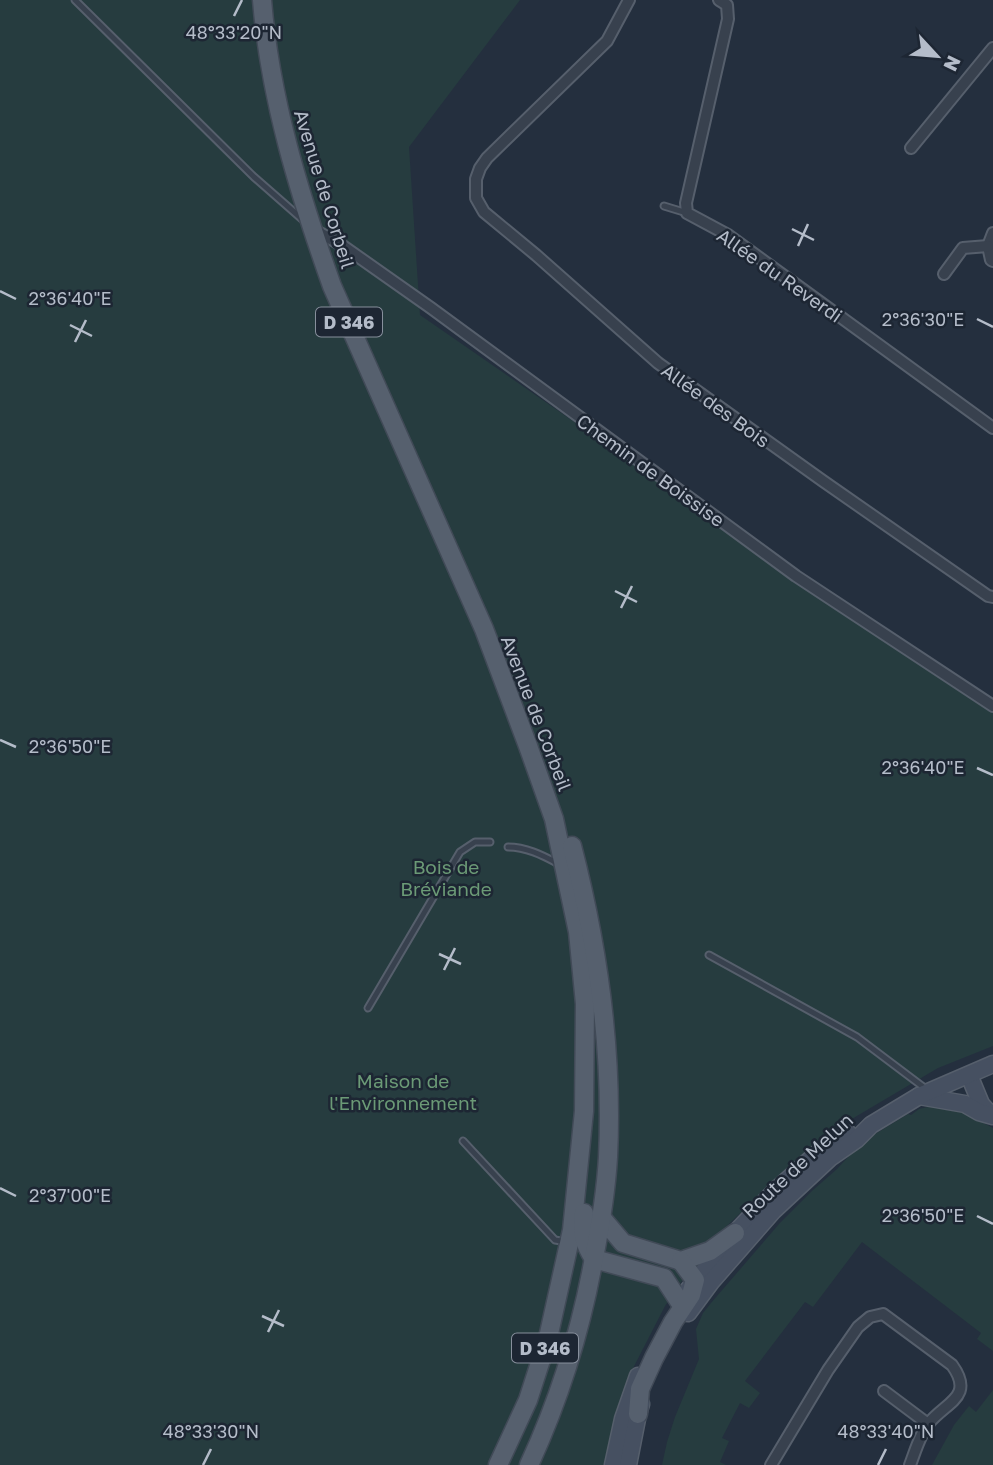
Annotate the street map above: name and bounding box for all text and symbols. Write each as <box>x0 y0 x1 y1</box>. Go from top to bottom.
text: 48°33'20"N <box>186 21 282 43</box>
north arrow <box>902 21 972 91</box>
text: N <box>939 52 966 75</box>
street label: Avenue de Corbeil <box>290 107 360 271</box>
street label: Allée du Reverdi <box>713 223 847 327</box>
text: 2°36'40"E <box>29 287 111 309</box>
road number: D 346 <box>316 308 382 336</box>
text: 2°36'30"E <box>882 308 964 330</box>
street label: Allée des Bois <box>657 358 775 452</box>
street label: Chemin de Boissise <box>573 409 729 531</box>
street label: Avenue de Corbeil <box>497 632 577 794</box>
text: 2°36'50"E <box>29 735 111 757</box>
text: 2°36'40"E <box>882 756 964 778</box>
park label: Bois de Bréviande <box>400 855 492 900</box>
park label: Maison de l'Environnement <box>329 1069 477 1114</box>
street label: Route de Melun <box>737 1108 857 1222</box>
text: 2°37'00"E <box>29 1184 111 1206</box>
text: 2°36'50"E <box>882 1204 964 1226</box>
road number: D 346 <box>512 1334 578 1363</box>
text: 48°33'30"N <box>163 1420 259 1442</box>
text: 48°33'40"N <box>838 1420 934 1442</box>

